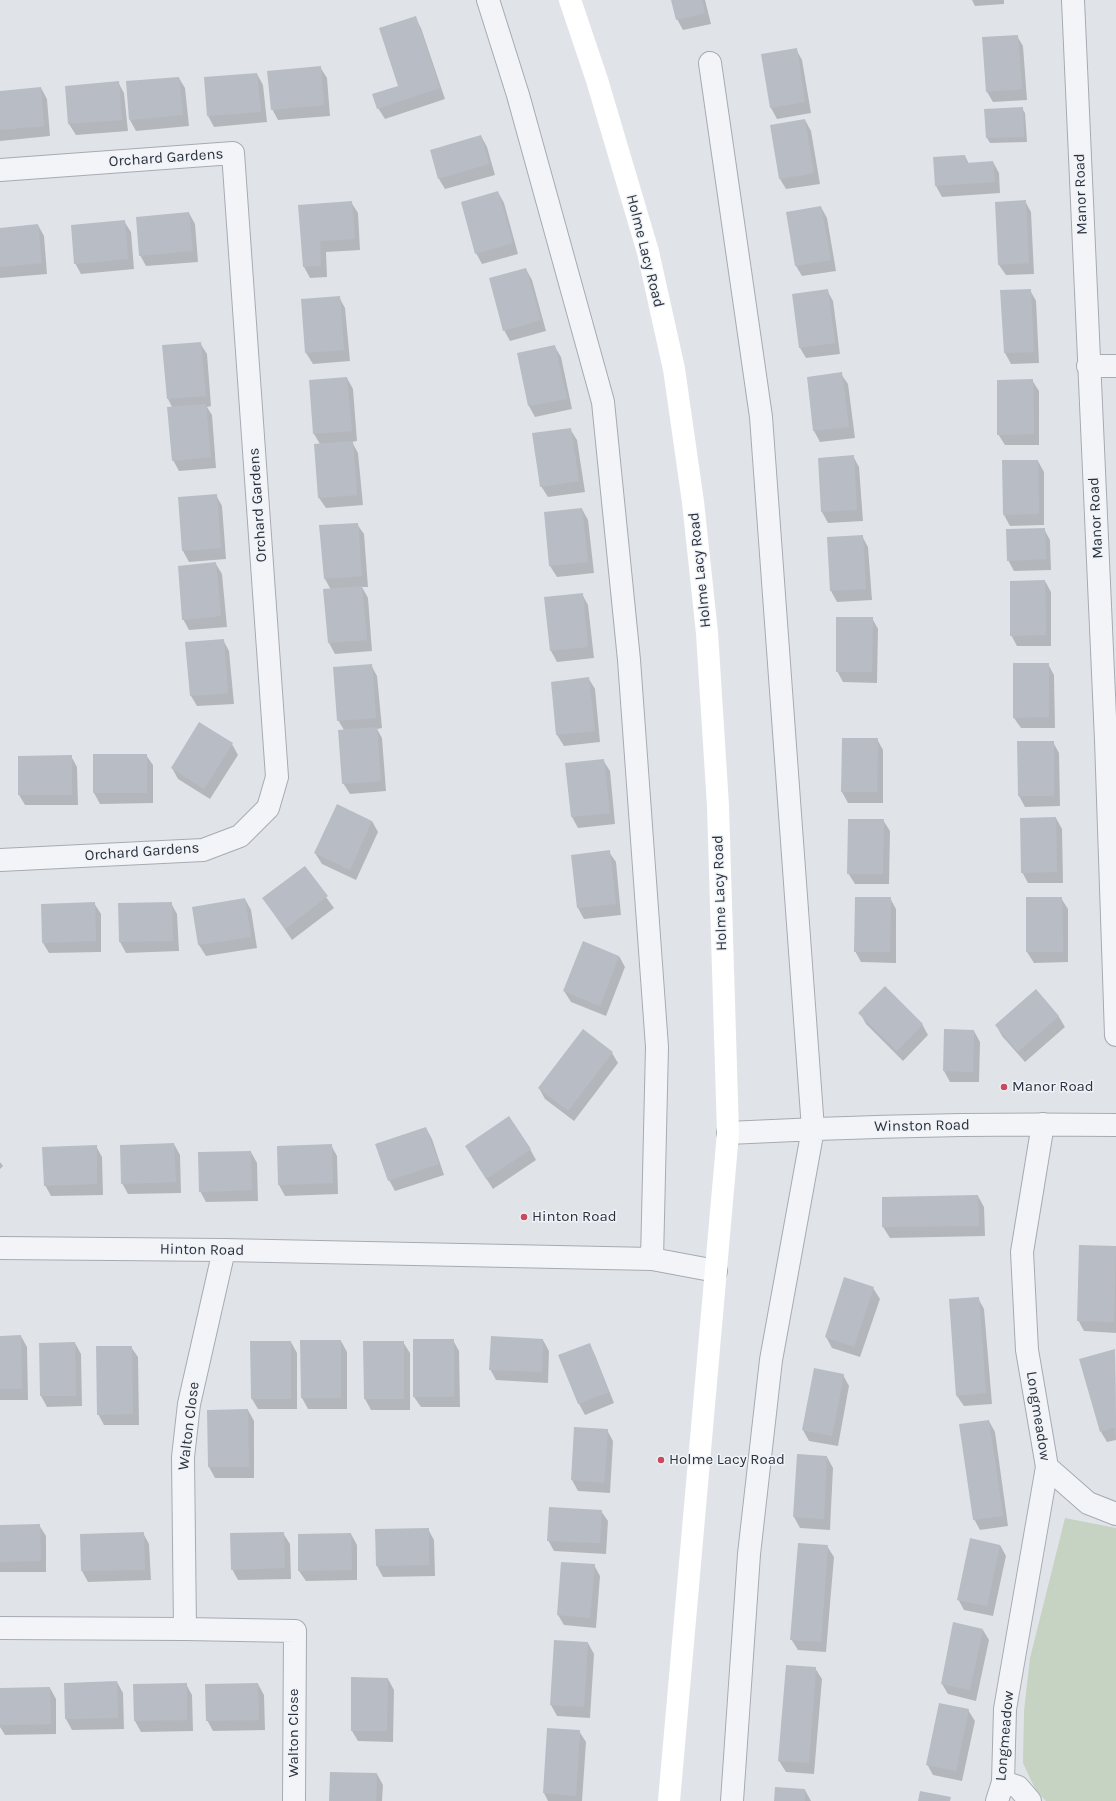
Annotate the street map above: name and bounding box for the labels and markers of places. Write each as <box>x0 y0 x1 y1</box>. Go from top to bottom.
place label: Manor Road <box>1012 1078 1094 1096</box>
marker: Manor Road <box>999 1082 1009 1092</box>
place label: Hinton Road <box>532 1208 617 1226</box>
marker: Hinton Road <box>519 1212 529 1222</box>
place label: Holme Lacy Road <box>669 1451 785 1469</box>
marker: Holme Lacy Road <box>656 1455 666 1465</box>

